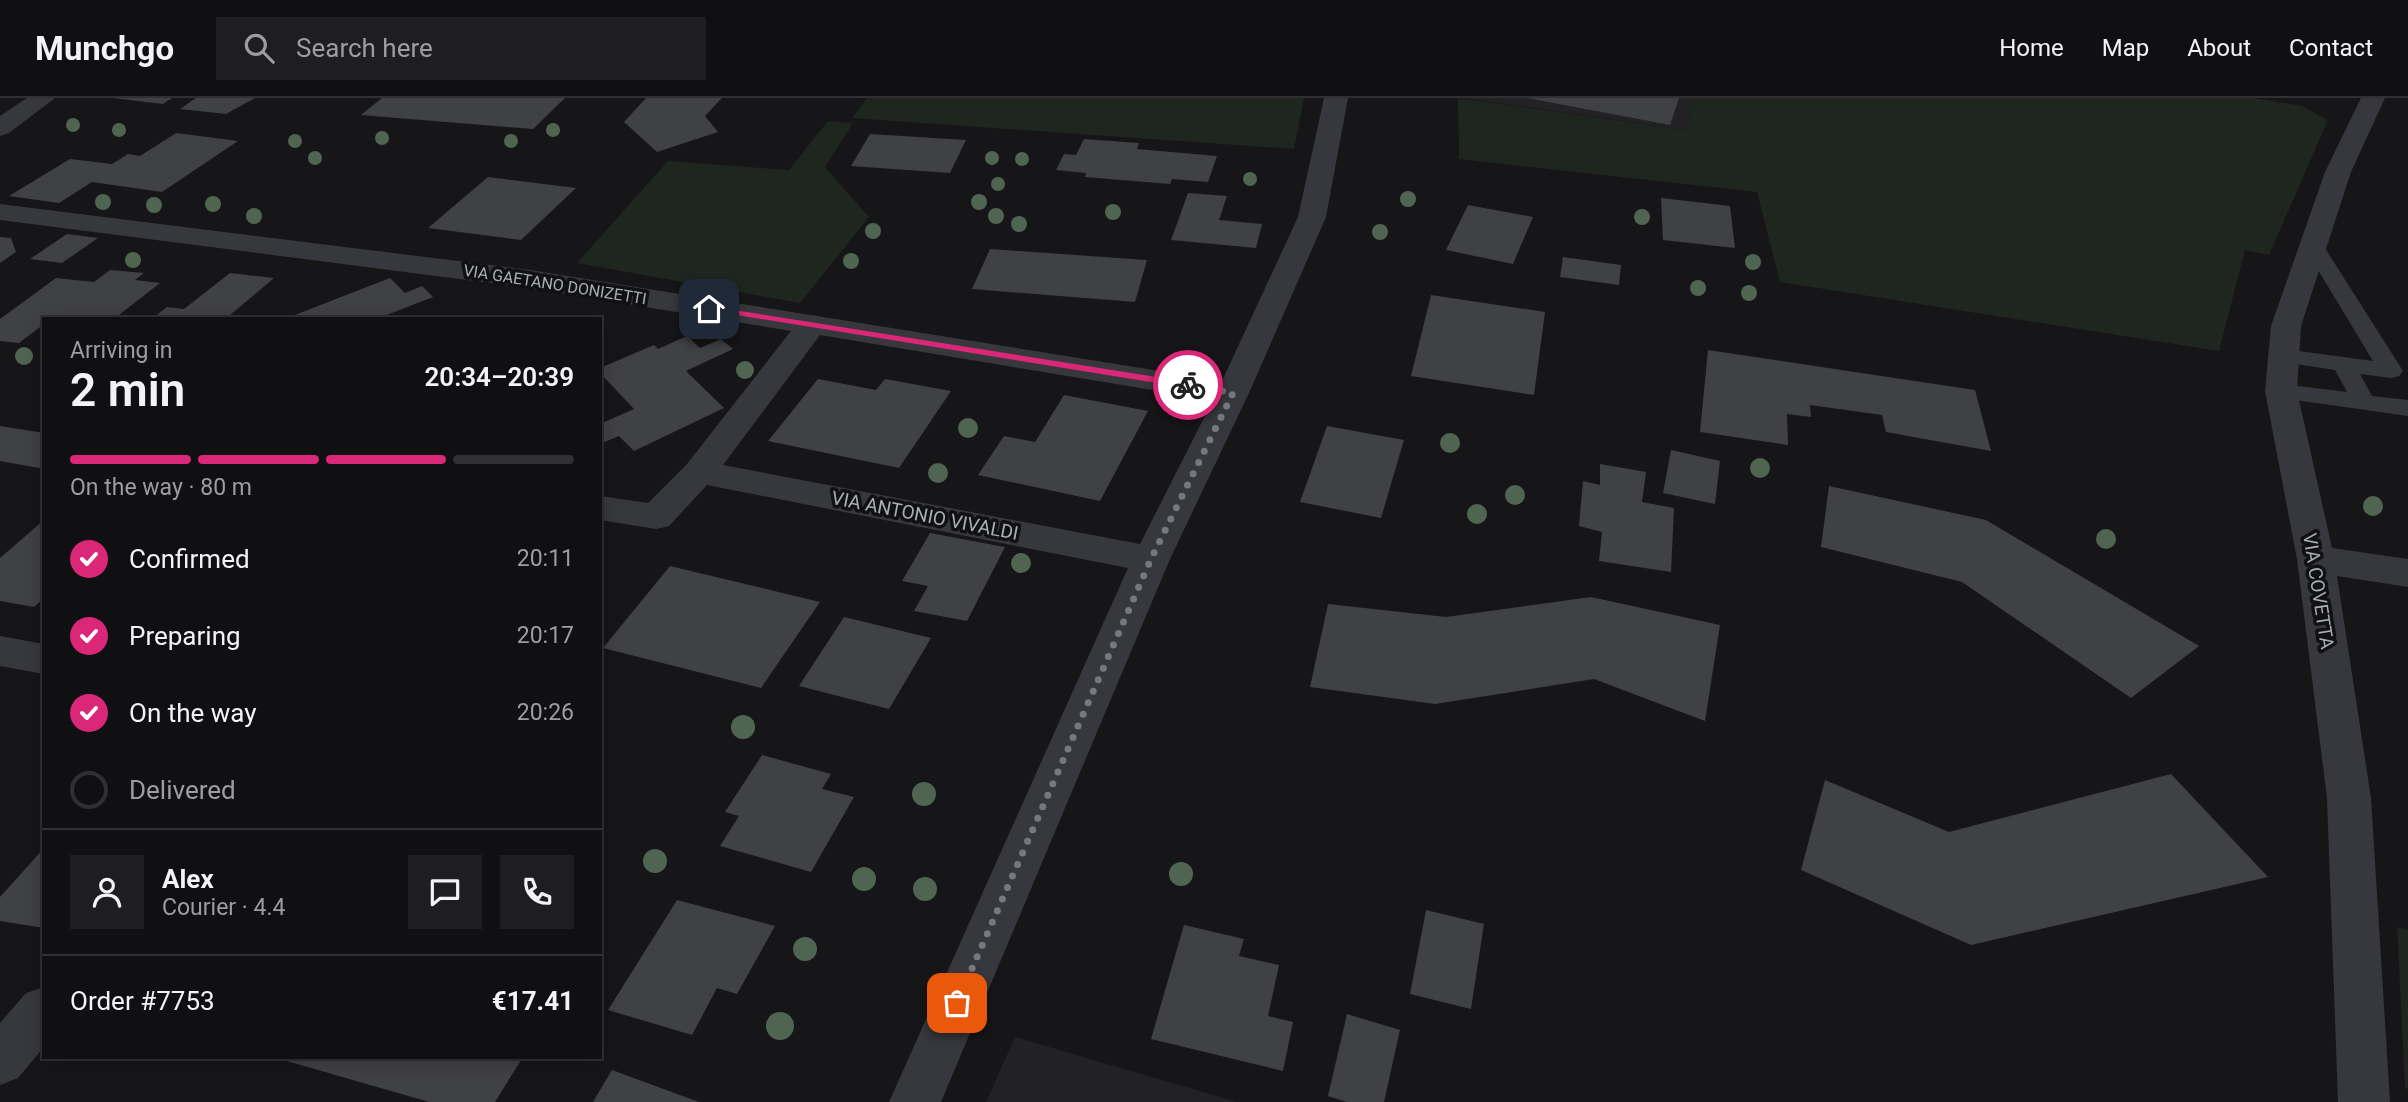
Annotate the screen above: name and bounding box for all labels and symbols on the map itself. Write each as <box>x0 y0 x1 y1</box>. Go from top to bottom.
street label: VIA GAETANO DONIZETTI <box>462 261 648 308</box>
pin <box>679 279 739 339</box>
courier <box>1153 350 1223 420</box>
street label: VIA ANTONIO VIVALDI <box>830 486 1020 545</box>
street label: VIA COVETTA <box>2298 531 2339 651</box>
pin <box>927 973 987 1033</box>

